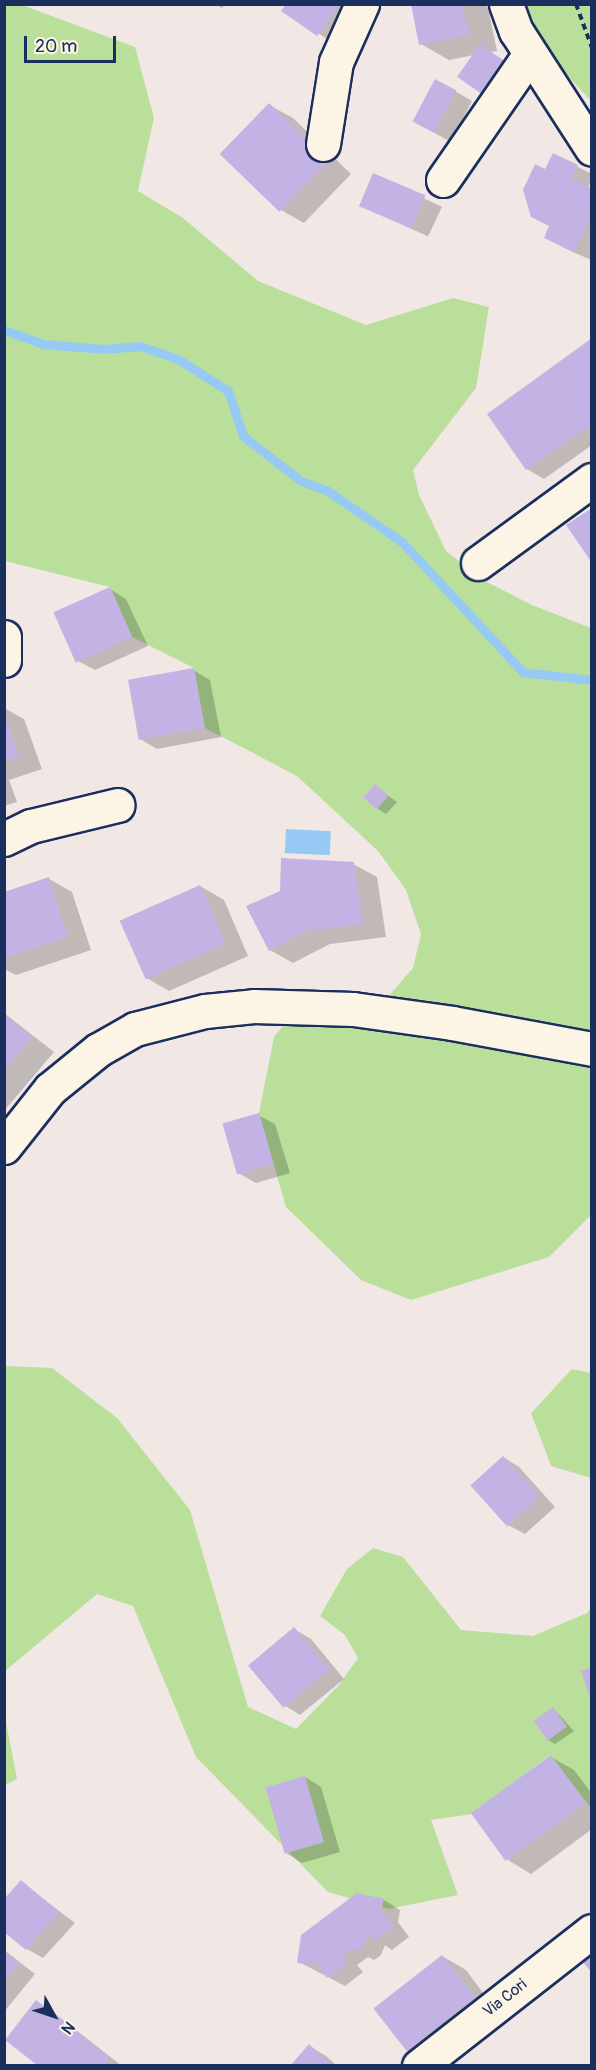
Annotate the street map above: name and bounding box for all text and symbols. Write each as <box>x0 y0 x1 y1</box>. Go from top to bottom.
scale bar <box>27 24 118 62</box>
text: 20 m <box>35 35 77 58</box>
street label: Via Cori <box>479 1975 531 2021</box>
north arrow <box>24 1986 84 2046</box>
text: N <box>57 2017 79 2038</box>

